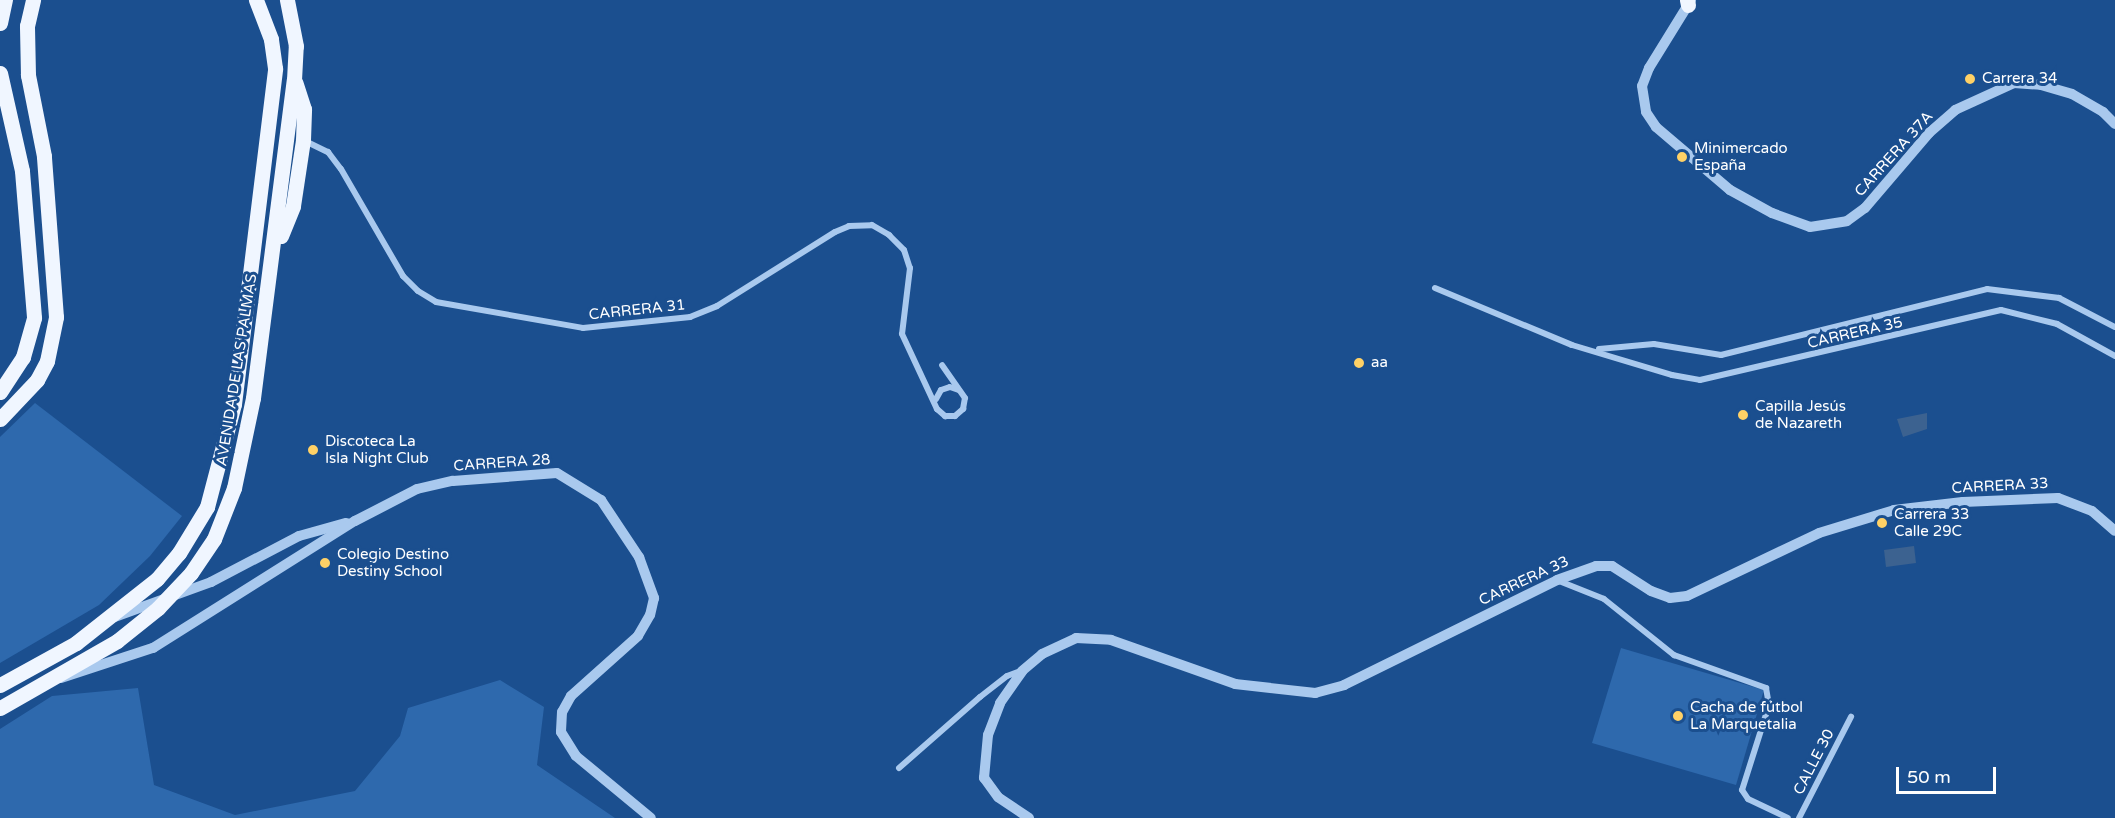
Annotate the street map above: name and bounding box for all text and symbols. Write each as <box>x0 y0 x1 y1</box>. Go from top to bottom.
place label: Carrera 34 <box>1982 70 2058 88</box>
marker: Carrera 34 <box>1963 72 1977 86</box>
street label: CARRERA 37A <box>1851 108 1937 200</box>
place label: Minimercado España <box>1694 139 1788 174</box>
marker: Minimercado España <box>1675 150 1689 164</box>
street label: AVENIDA DE LAS PALMAS <box>213 273 261 467</box>
street label: CARRERA 31 <box>588 296 686 324</box>
street label: CARRERA 35 <box>1806 313 1904 353</box>
place label: aa <box>1371 354 1388 372</box>
marker: aa <box>1352 356 1366 370</box>
place label: Capilla Jesús de Nazareth <box>1755 397 1846 432</box>
marker: Capilla Jesús de Nazareth <box>1736 408 1750 422</box>
place label: Discoteca La Isla Night Club <box>325 432 429 467</box>
marker: Discoteca La Isla Night Club <box>306 443 320 457</box>
street label: CARRERA 28 <box>453 451 551 475</box>
street label: CARRERA 33 <box>1951 474 2049 498</box>
place label: Carrera 33 Calle 29C <box>1894 505 1970 540</box>
marker: Carrera 33 Calle 29C <box>1875 516 1889 530</box>
place label: Colegio Destino Destiny School <box>337 545 449 580</box>
street label: CARRERA 33 <box>1476 552 1572 610</box>
marker: Colegio Destino Destiny School <box>318 556 332 570</box>
place label: Cacha de fútbol La Marquetalia <box>1690 698 1803 733</box>
marker: Cacha de fútbol La Marquetalia <box>1671 709 1685 723</box>
street label: CALLE 30 <box>1790 726 1838 798</box>
scale bar <box>1899 755 2000 793</box>
text: 50 m <box>1907 766 1951 788</box>

